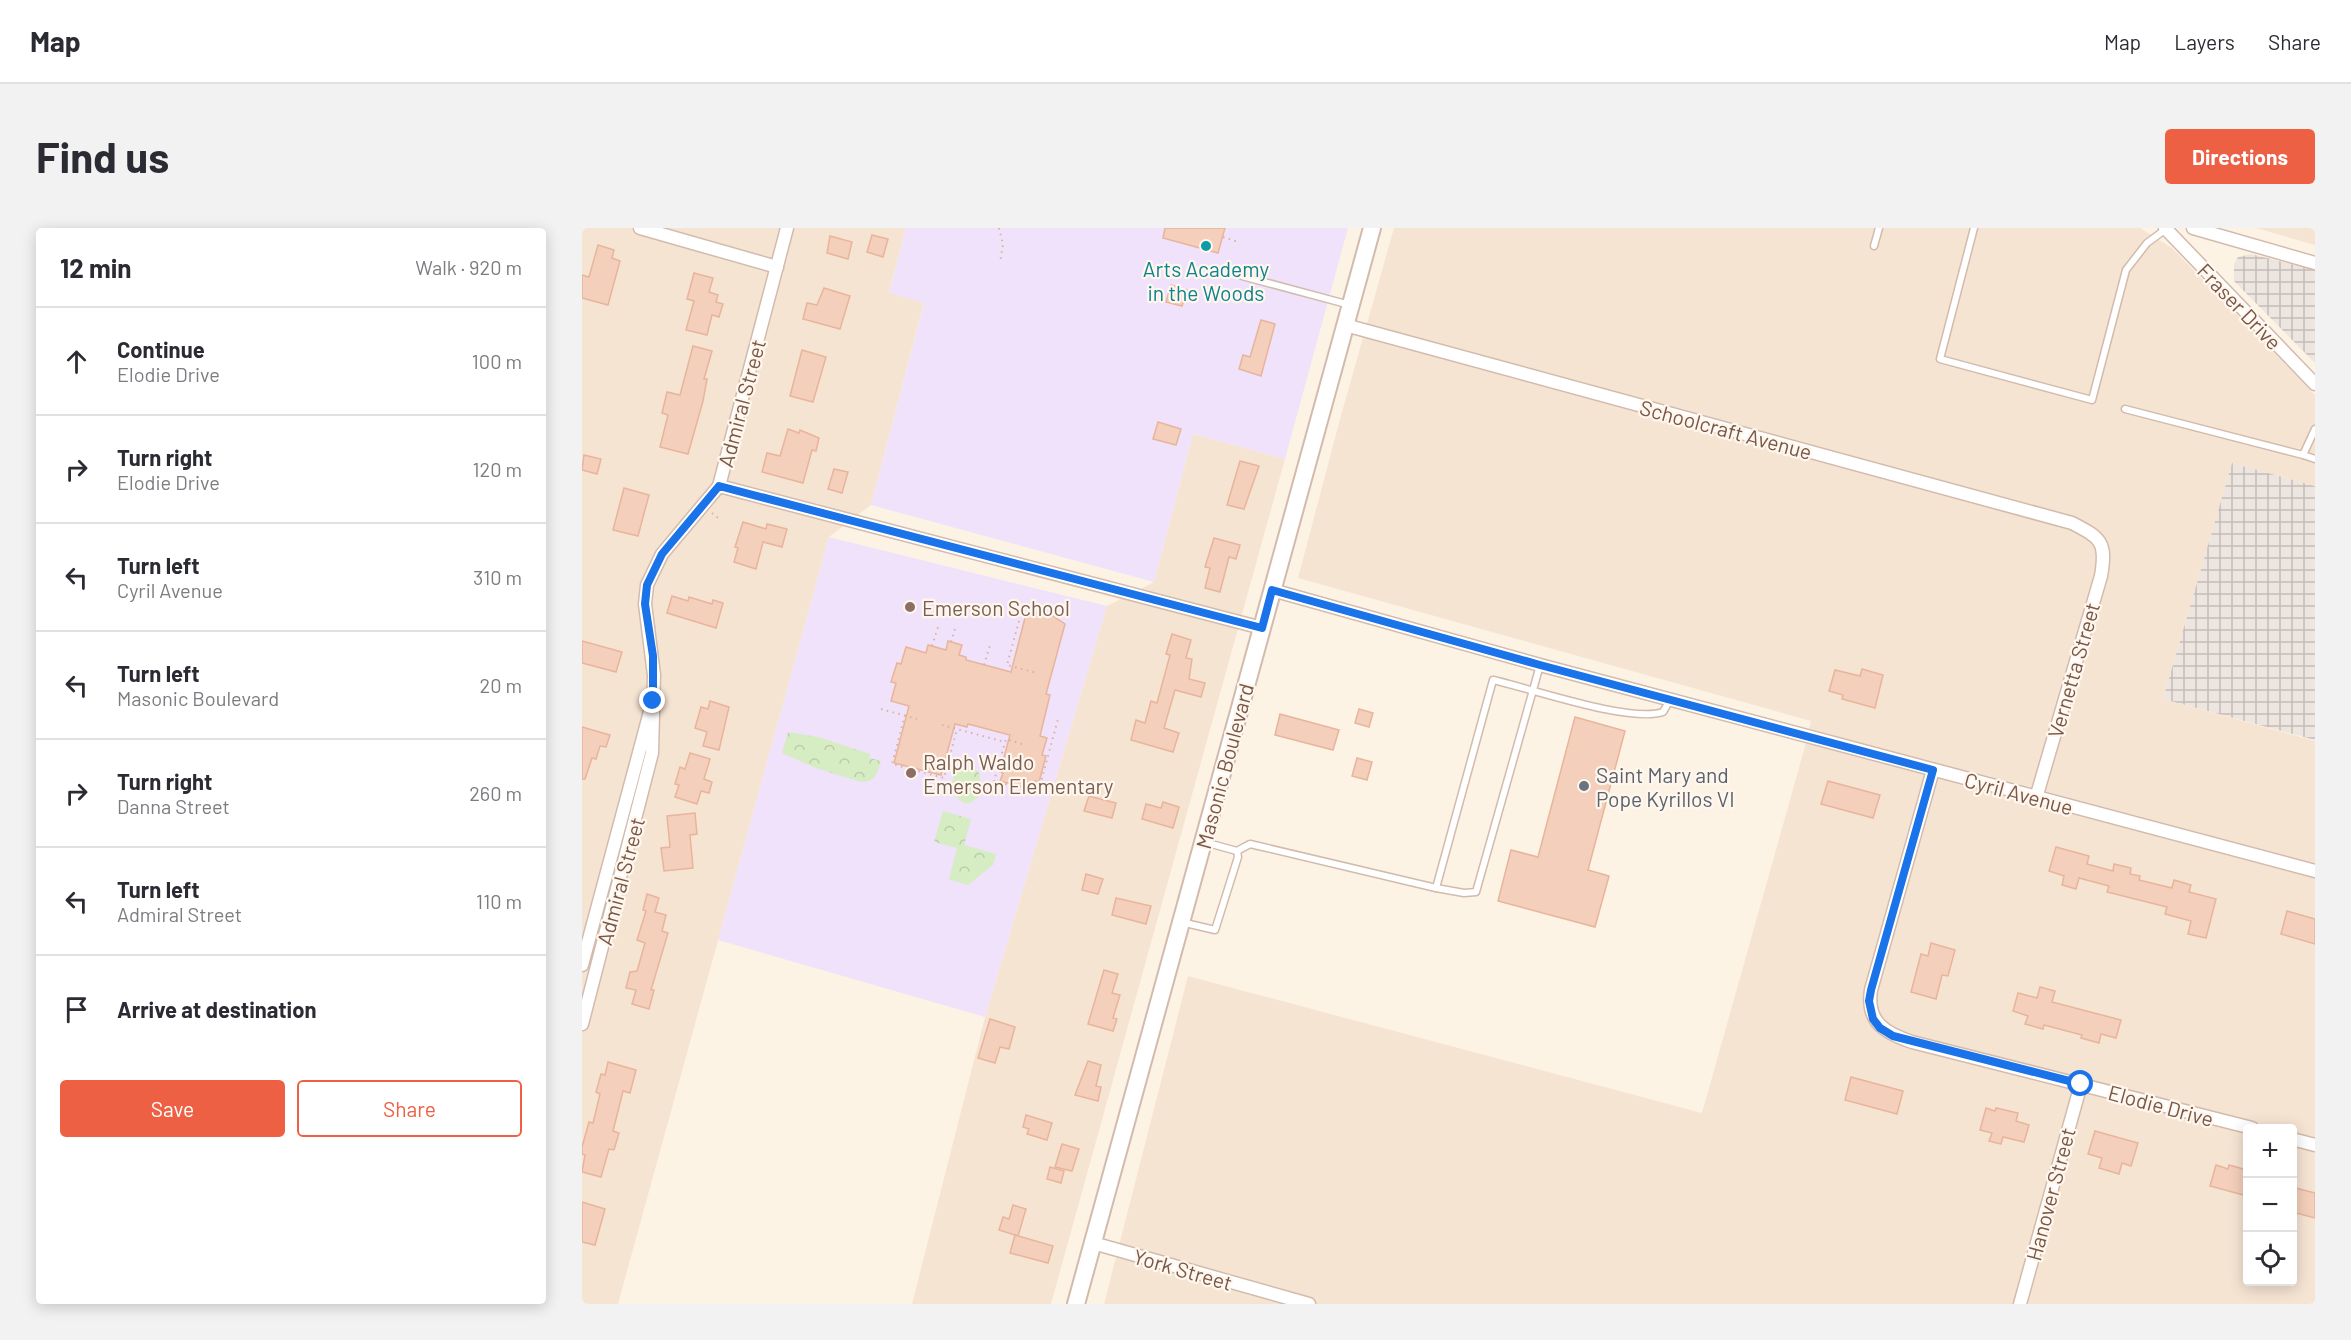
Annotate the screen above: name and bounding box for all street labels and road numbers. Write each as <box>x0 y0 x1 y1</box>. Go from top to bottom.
street label: Fraser Drive <box>2193 258 2287 354</box>
street label: Admiral Street <box>712 336 770 470</box>
street label: Schoolcraft Avenue <box>1637 394 1815 464</box>
street label: Vernetta Street <box>2042 599 2104 741</box>
street label: Masonic Boulevard <box>1190 681 1258 851</box>
street label: Cyril Avenue <box>1962 767 2076 819</box>
street label: Admiral Street <box>591 814 649 948</box>
street label: Elodie Drive <box>2106 1079 2216 1131</box>
street label: Hanover Street <box>2020 1125 2080 1263</box>
street label: York Street <box>1131 1243 1235 1295</box>

